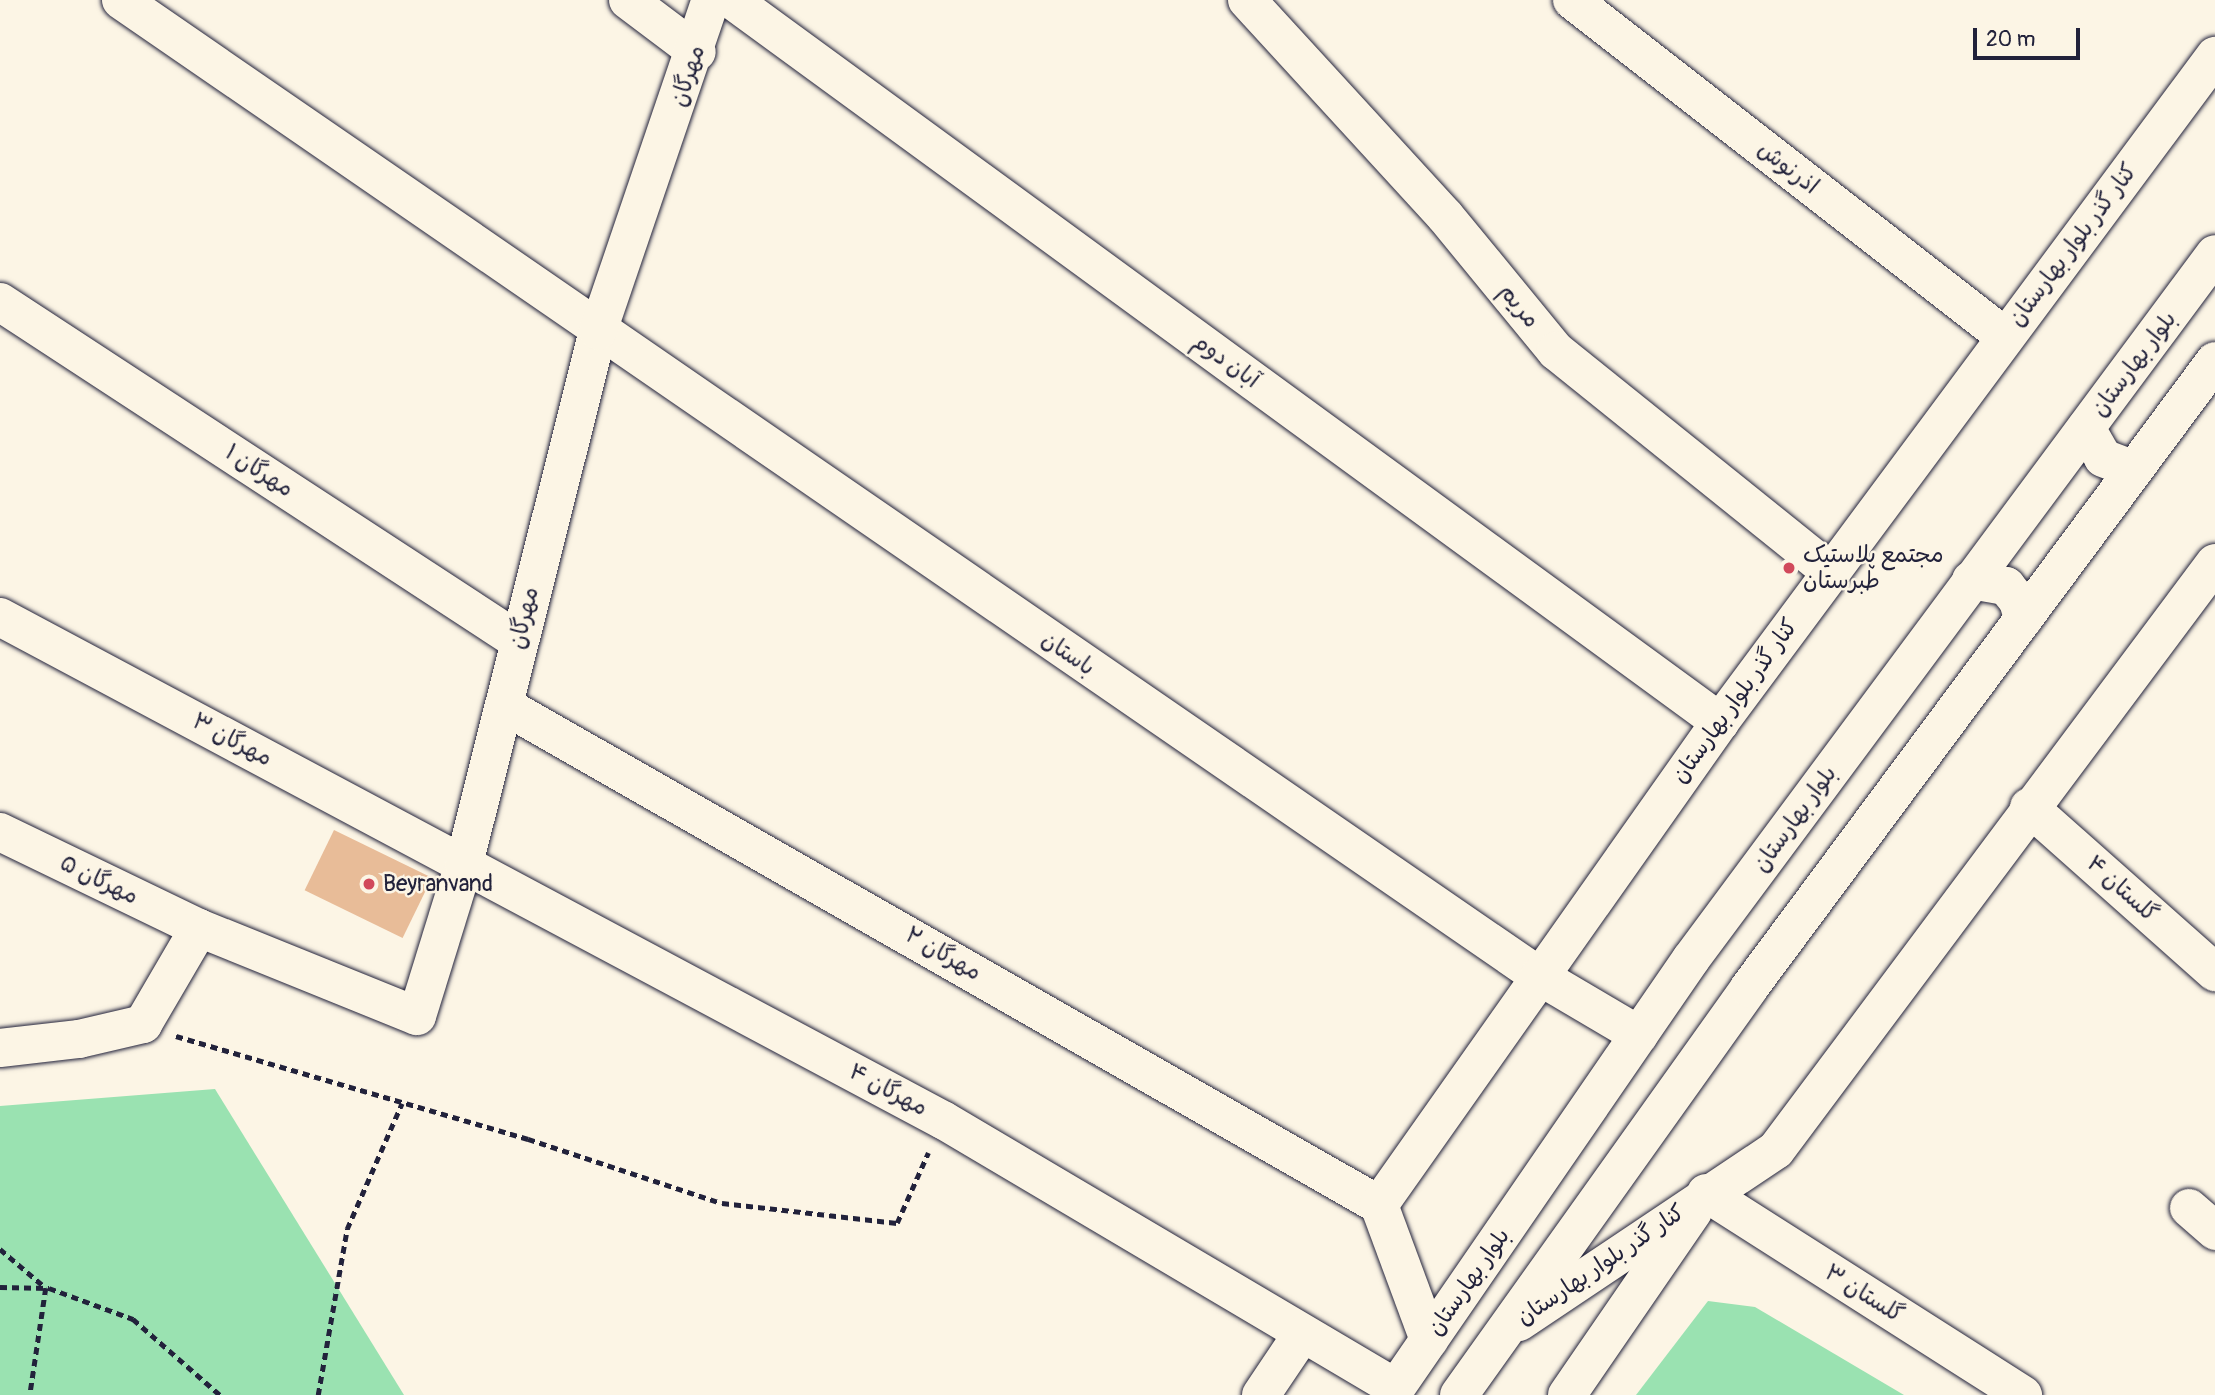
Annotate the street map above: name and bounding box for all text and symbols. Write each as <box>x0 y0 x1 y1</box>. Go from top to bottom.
scale bar <box>1977 14 2084 58</box>
text: 20 m <box>1986 26 2035 53</box>
street label: مهرگان <box>665 42 711 110</box>
street label: اذرنوش <box>1752 136 1824 200</box>
street label: کنار گذر بلوار بهارستان <box>2003 158 2143 332</box>
street label: مریم <box>1493 278 1545 334</box>
street label: بلوار بهارستان <box>2086 306 2182 422</box>
street label: آبان دوم <box>1187 328 1265 394</box>
street label: مهرگان ۱ <box>220 439 298 503</box>
place label: مجتمع پلاستیک طبرستان <box>1803 541 1944 595</box>
marker: مجتمع پلاستیک طبرستان <box>1781 560 1797 576</box>
street label: مهرگان <box>503 584 545 652</box>
street label: کنار گذر بلوار بهارستان <box>1666 613 1804 789</box>
street label: باستان <box>1036 626 1100 682</box>
street label: مهرگان ۳ <box>187 707 277 773</box>
street label: بلوار بهارستان <box>1747 761 1843 877</box>
street label: مهرگان ۵ <box>55 849 143 911</box>
street label: گلستان ۴ <box>2081 850 2163 928</box>
place label: Beyranvand <box>383 870 493 898</box>
marker: Beyranvand <box>361 876 377 892</box>
street label: مهرگان ۲ <box>900 921 986 987</box>
street label: مهرگان ۴ <box>844 1058 932 1122</box>
street label: کنار گذر بلوار بهارستان <box>1512 1199 1690 1331</box>
street label: بلوار بهارستان <box>1422 1223 1516 1341</box>
street label: گلستان ۳ <box>1819 1259 1909 1329</box>

